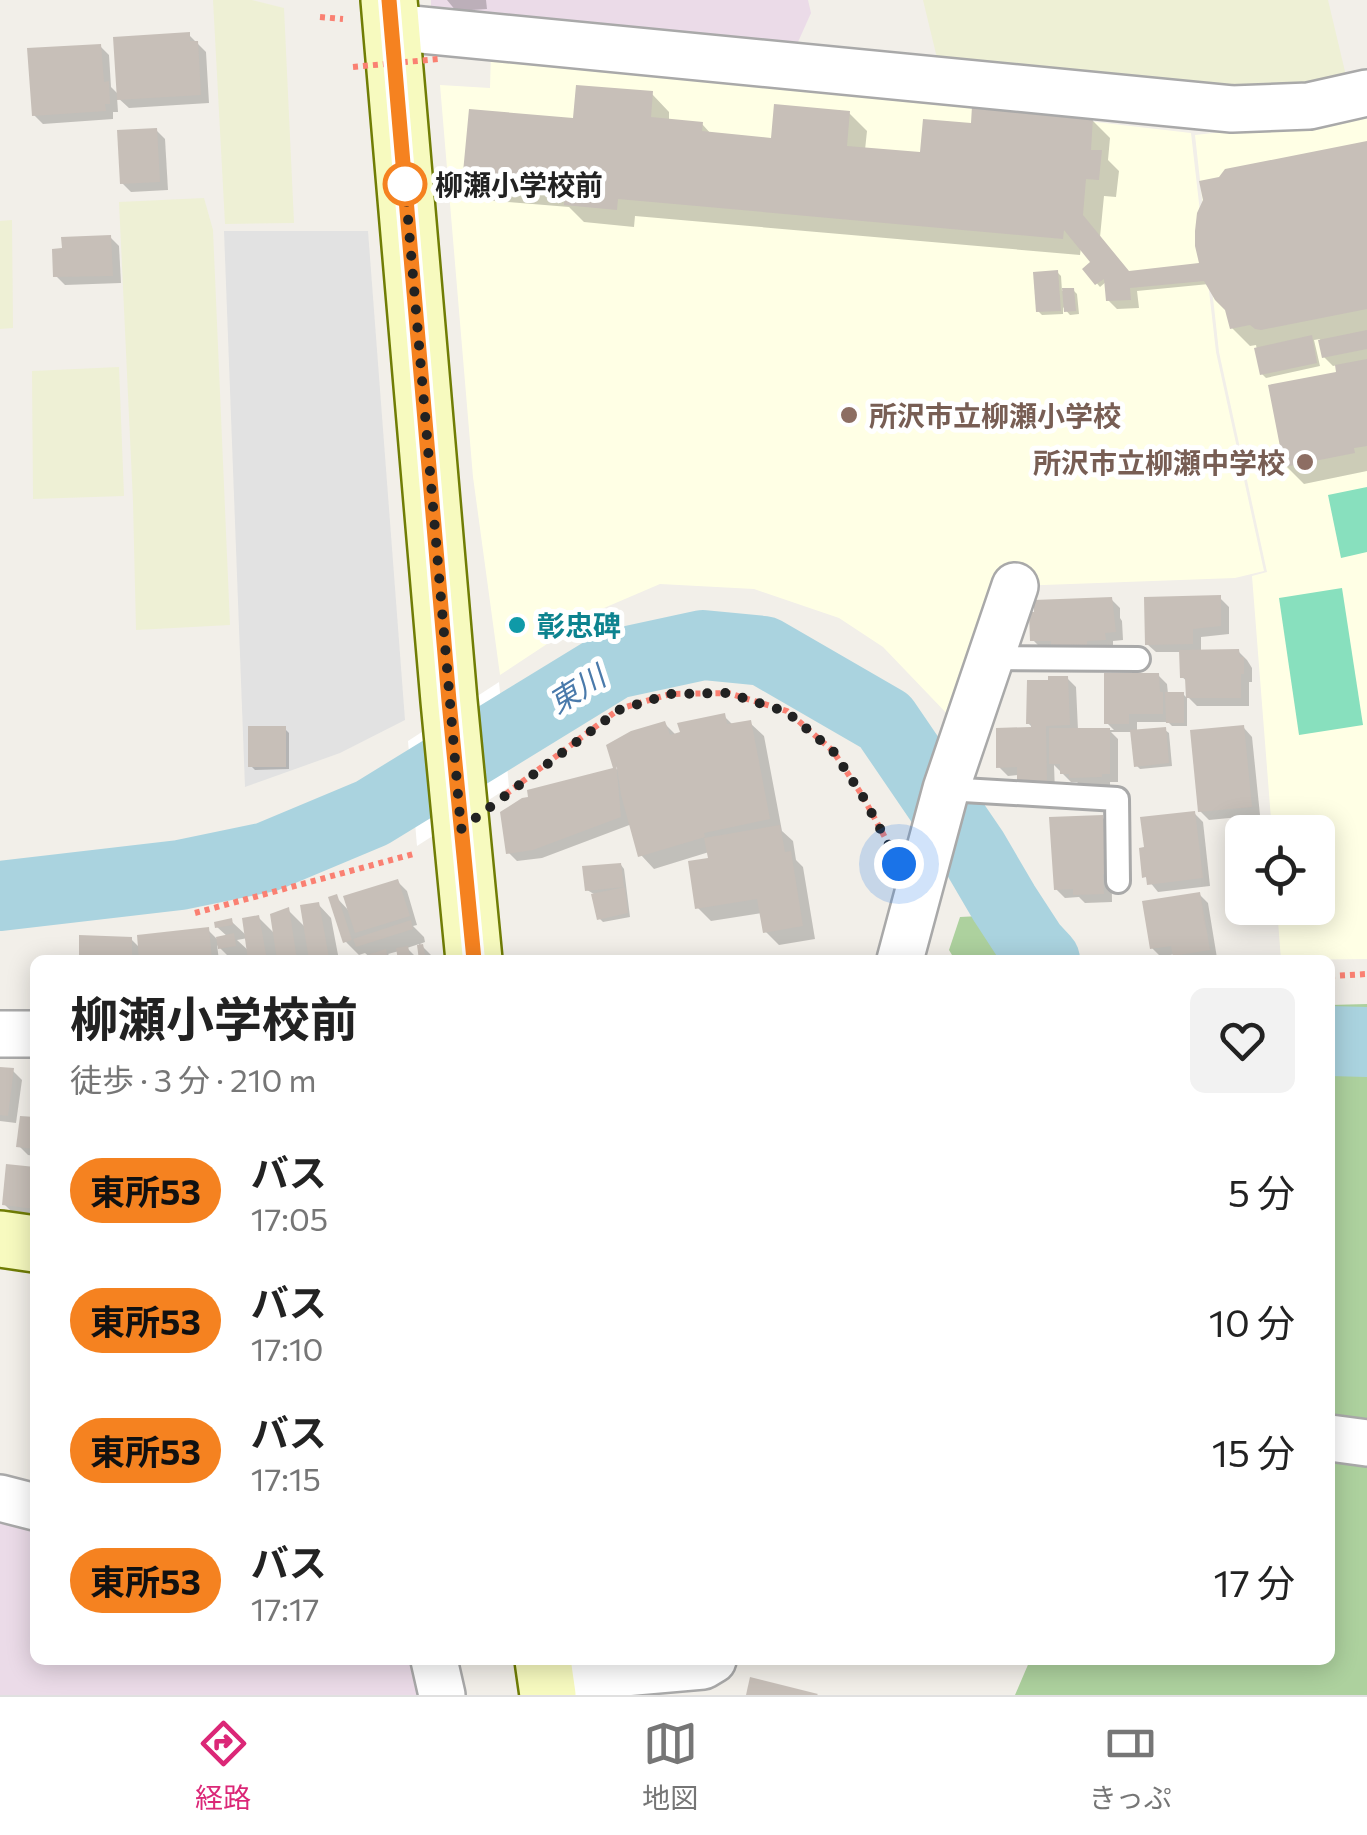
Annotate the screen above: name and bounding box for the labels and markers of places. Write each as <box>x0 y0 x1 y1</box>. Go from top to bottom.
marker: 柳瀬小学校前 <box>384 163 426 205</box>
place label: 柳瀬小学校前 <box>435 167 603 201</box>
place label: 所沢市立柳瀬小学校 <box>869 398 1121 432</box>
marker: 所沢市立柳瀬小学校 <box>838 404 860 426</box>
place label: 所沢市立柳瀬中学校 <box>1033 445 1285 479</box>
marker: 所沢市立柳瀬中学校 <box>1294 451 1316 473</box>
place label: 彰忠碑 <box>537 608 621 642</box>
marker: 彰忠碑 <box>506 614 528 636</box>

